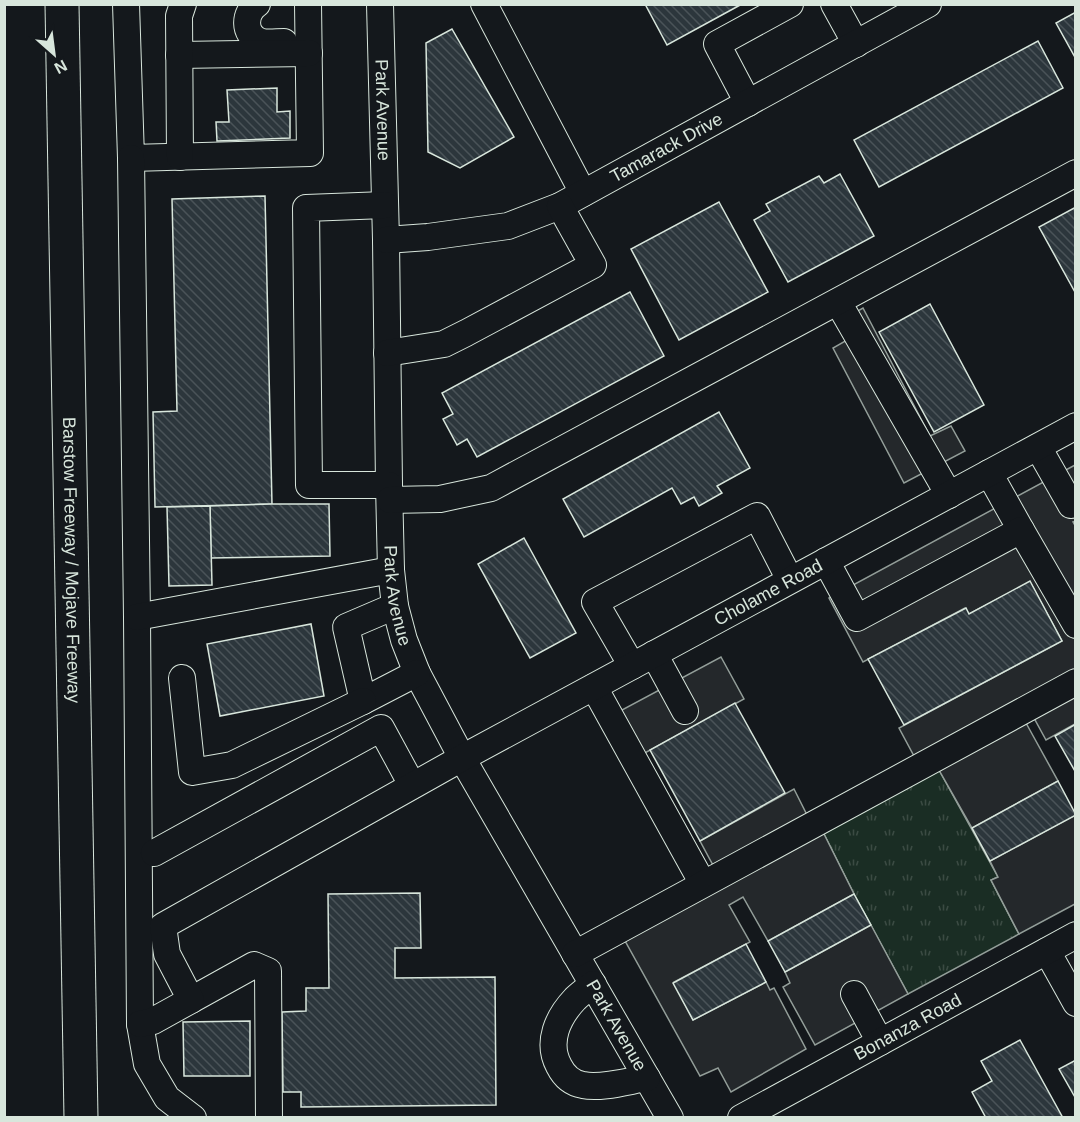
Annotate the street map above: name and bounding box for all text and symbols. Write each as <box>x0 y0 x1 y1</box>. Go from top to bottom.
north arrow <box>24 24 84 84</box>
text: N <box>52 57 70 77</box>
street label: Park Avenue <box>371 59 394 161</box>
street label: Tamarack Drive <box>607 109 726 186</box>
street label: Barstow Freeway / Mojave Freeway <box>59 417 84 703</box>
street label: Park Avenue <box>380 545 415 649</box>
street label: Cholame Road <box>711 555 826 630</box>
street label: Park Avenue <box>582 976 651 1074</box>
street label: Bonanza Road <box>851 990 965 1064</box>

